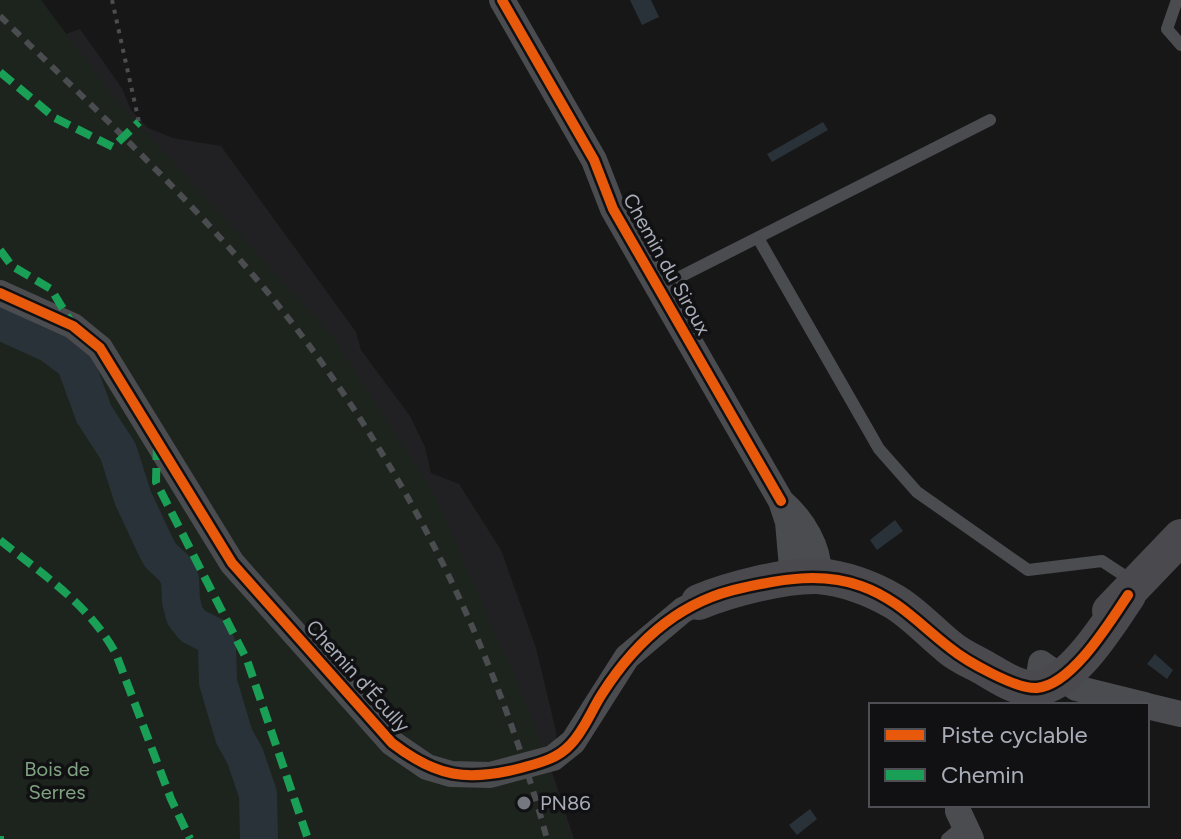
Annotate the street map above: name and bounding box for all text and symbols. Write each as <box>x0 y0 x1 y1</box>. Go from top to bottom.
street label: Chemin du Siroux <box>618 189 716 339</box>
street label: Chemin d'Écully <box>301 615 415 738</box>
legend <box>869 703 1149 807</box>
text: Piste cyclable <box>941 720 1088 749</box>
park label: Bois de Serres <box>24 757 90 804</box>
text: Chemin <box>941 760 1024 789</box>
place label: PN86 <box>540 791 591 815</box>
marker: PN86 <box>515 794 533 812</box>

